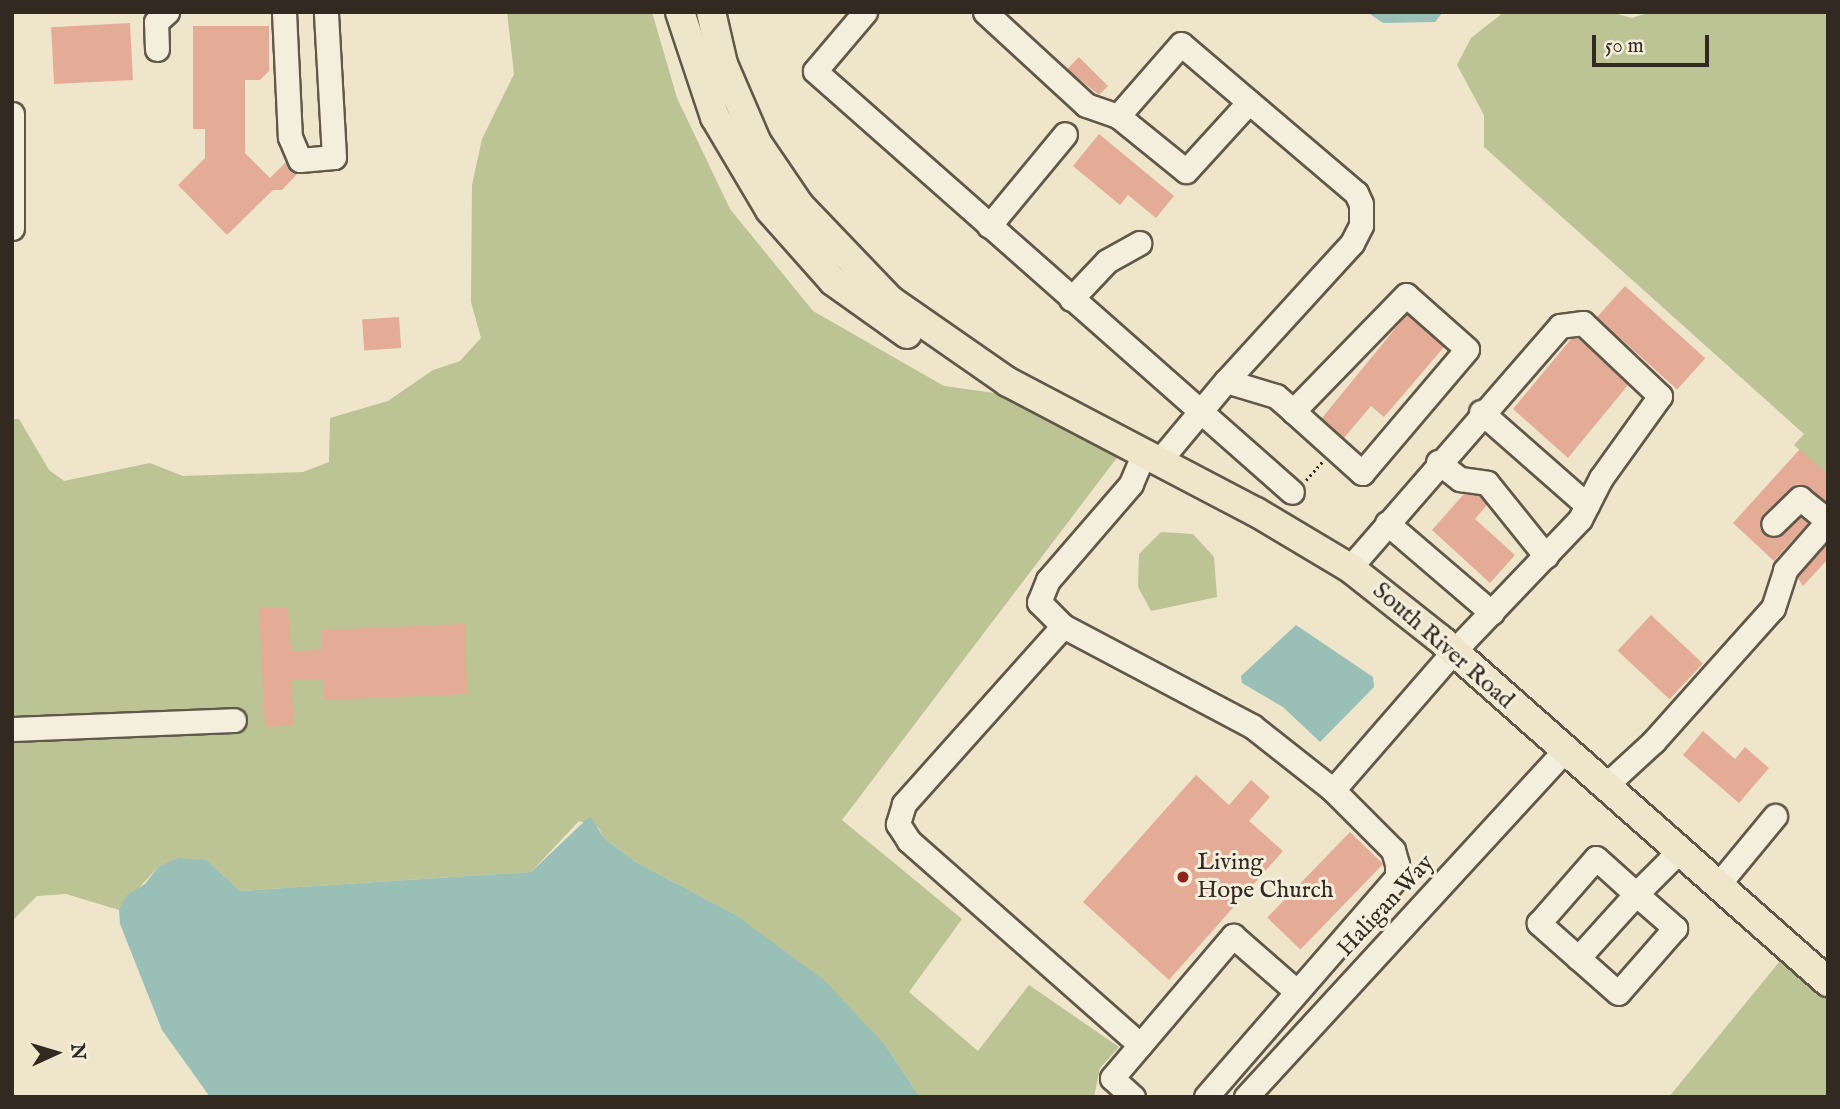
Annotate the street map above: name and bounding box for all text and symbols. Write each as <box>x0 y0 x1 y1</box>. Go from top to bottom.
scale bar <box>1595 21 1712 65</box>
text: 50 m <box>1605 33 1644 60</box>
street label: South River Road <box>1366 577 1520 715</box>
place label: Living Hope Church <box>1197 849 1334 905</box>
street label: Haligan Way <box>1332 849 1440 963</box>
marker: Living Hope Church <box>1175 869 1191 885</box>
north arrow <box>21 1018 91 1088</box>
text: N <box>64 1042 89 1061</box>

